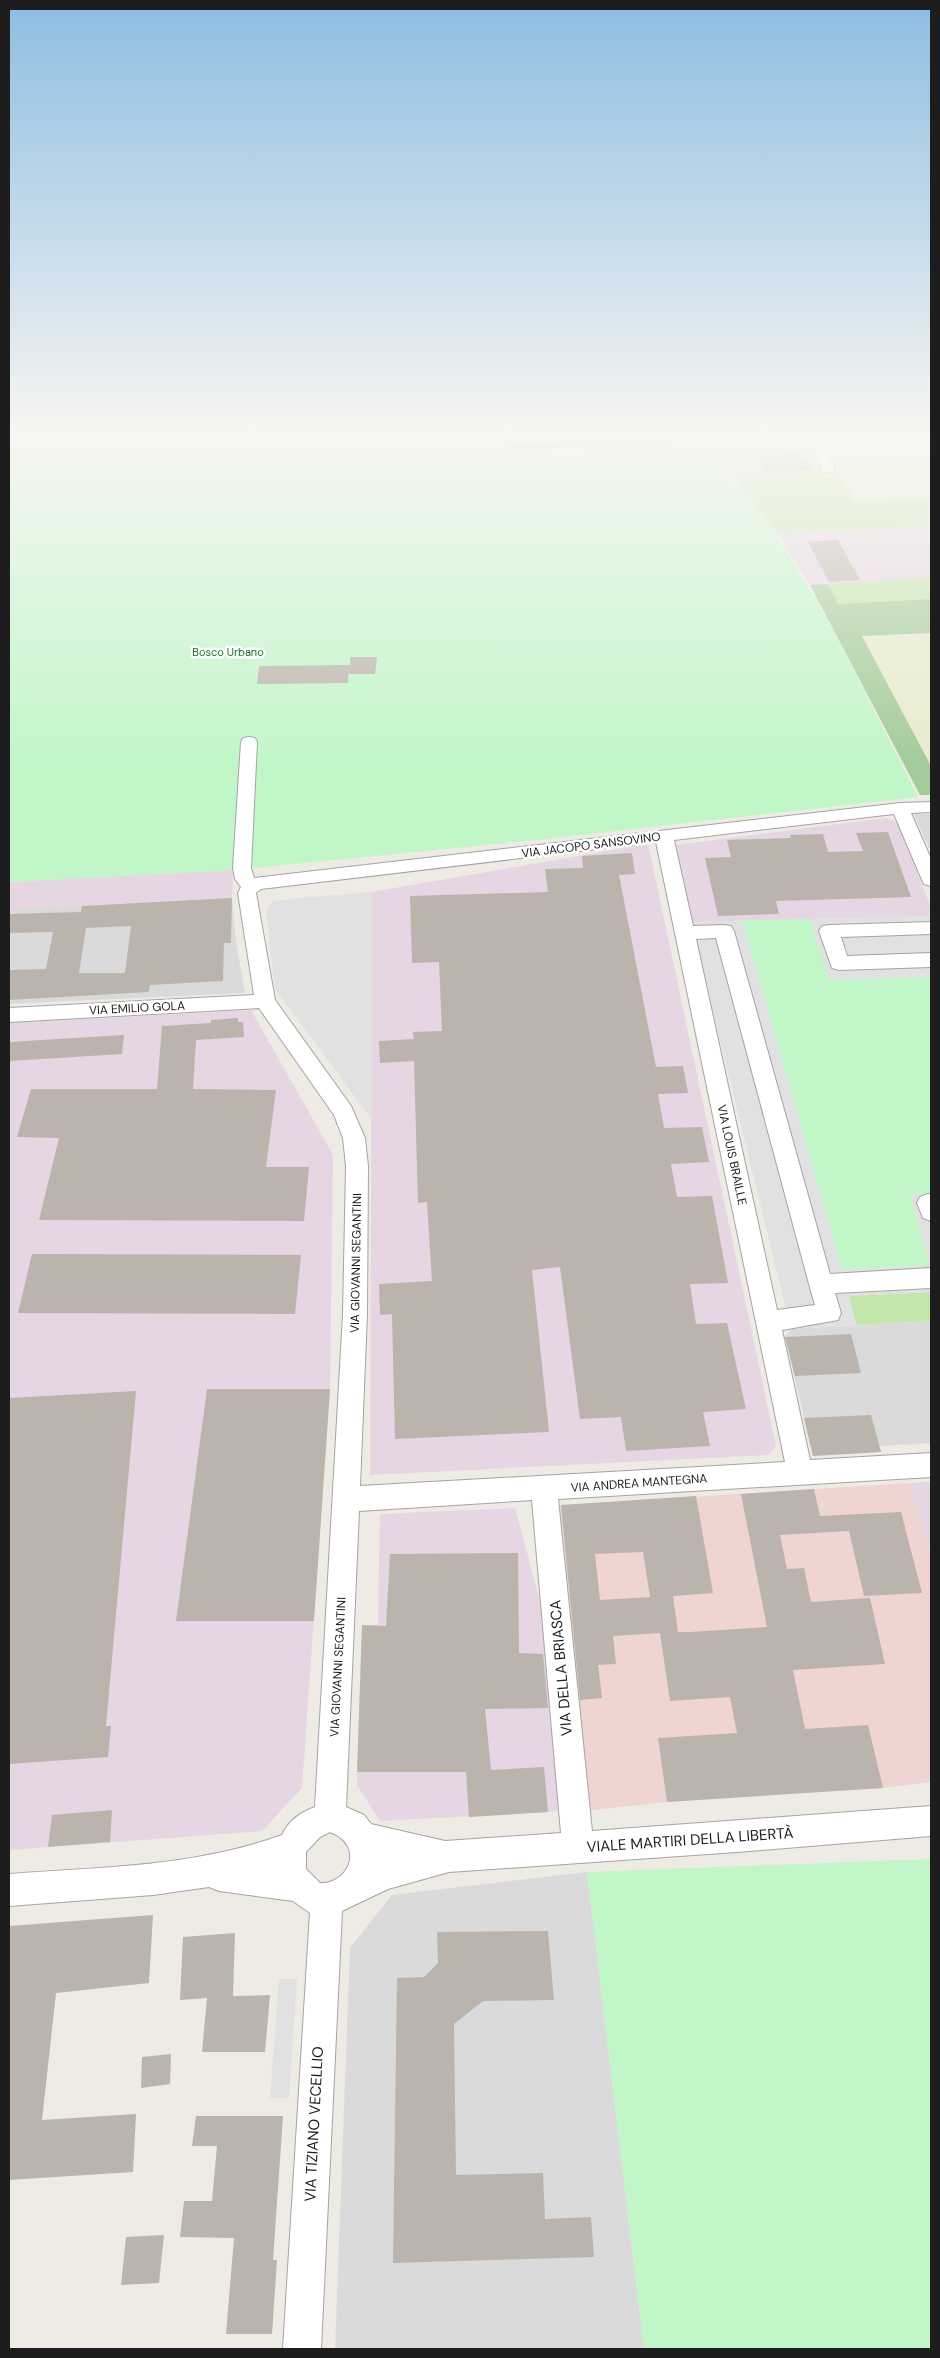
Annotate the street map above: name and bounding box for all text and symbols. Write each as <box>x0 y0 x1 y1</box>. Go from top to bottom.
park label: Bosco Urbano <box>192 645 264 659</box>
street label: VIA JACOPO SANSOVINO <box>521 829 661 861</box>
street label: VIA EMILIO GOLA <box>89 997 185 1019</box>
street label: VIA LOUIS BRAILLE <box>714 1103 750 1207</box>
street label: VIA GIOVANNI SEGANTINI <box>347 1193 365 1333</box>
street label: VIA ANDREA MANTEGNA <box>570 1470 708 1496</box>
street label: VIA GIOVANNI SEGANTINI <box>326 1597 350 1737</box>
street label: VIA DELLA BRIASCA <box>545 1599 577 1737</box>
street label: VIALE MARTIRI DELLA LIBERTÀ <box>586 1823 794 1857</box>
street label: VIA TIZIANO VECELLIO <box>300 2046 328 2202</box>

